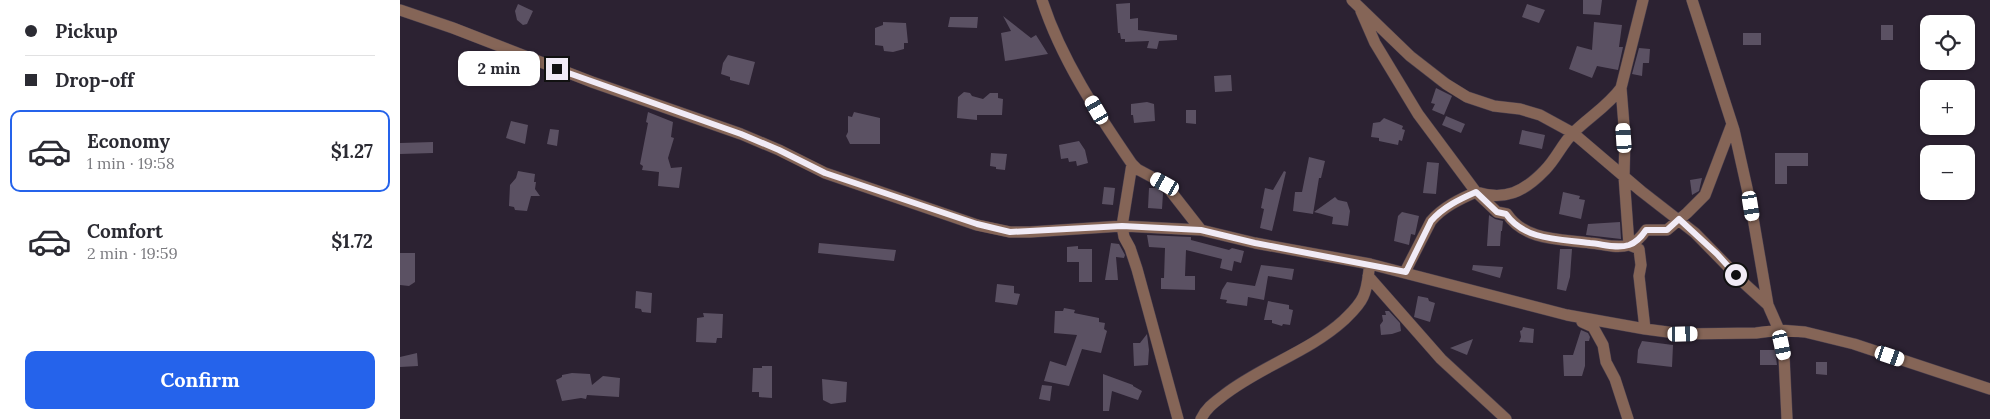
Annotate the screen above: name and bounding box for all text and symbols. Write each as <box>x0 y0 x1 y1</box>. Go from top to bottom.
map controls <box>1920 15 1975 200</box>
button: locate <box>1920 15 1975 70</box>
text: Pickup <box>55 19 118 43</box>
callout: 2 min <box>457 52 540 86</box>
text: 2 min <box>478 58 520 78</box>
route end <box>546 58 568 80</box>
text: Drop-off <box>55 68 134 92</box>
button: + <box>1920 80 1975 135</box>
car <box>1083 93 1110 127</box>
car <box>1615 123 1632 153</box>
icon: car <box>27 129 72 174</box>
text: Economy <box>87 129 170 153</box>
text: $1.27 <box>331 139 373 163</box>
button: − <box>1920 145 1975 200</box>
text: 1 min · 19:58 <box>87 153 175 173</box>
car <box>1148 170 1181 198</box>
car <box>1741 190 1760 222</box>
icon: car <box>27 219 72 264</box>
text: Comfort <box>87 219 163 243</box>
text: $1.72 <box>331 229 373 253</box>
text: 2 min · 19:59 <box>87 243 178 263</box>
route start <box>1725 264 1747 286</box>
car <box>1667 326 1698 342</box>
car <box>1771 329 1792 361</box>
car <box>1873 344 1906 368</box>
button: Confirm <box>25 351 375 409</box>

